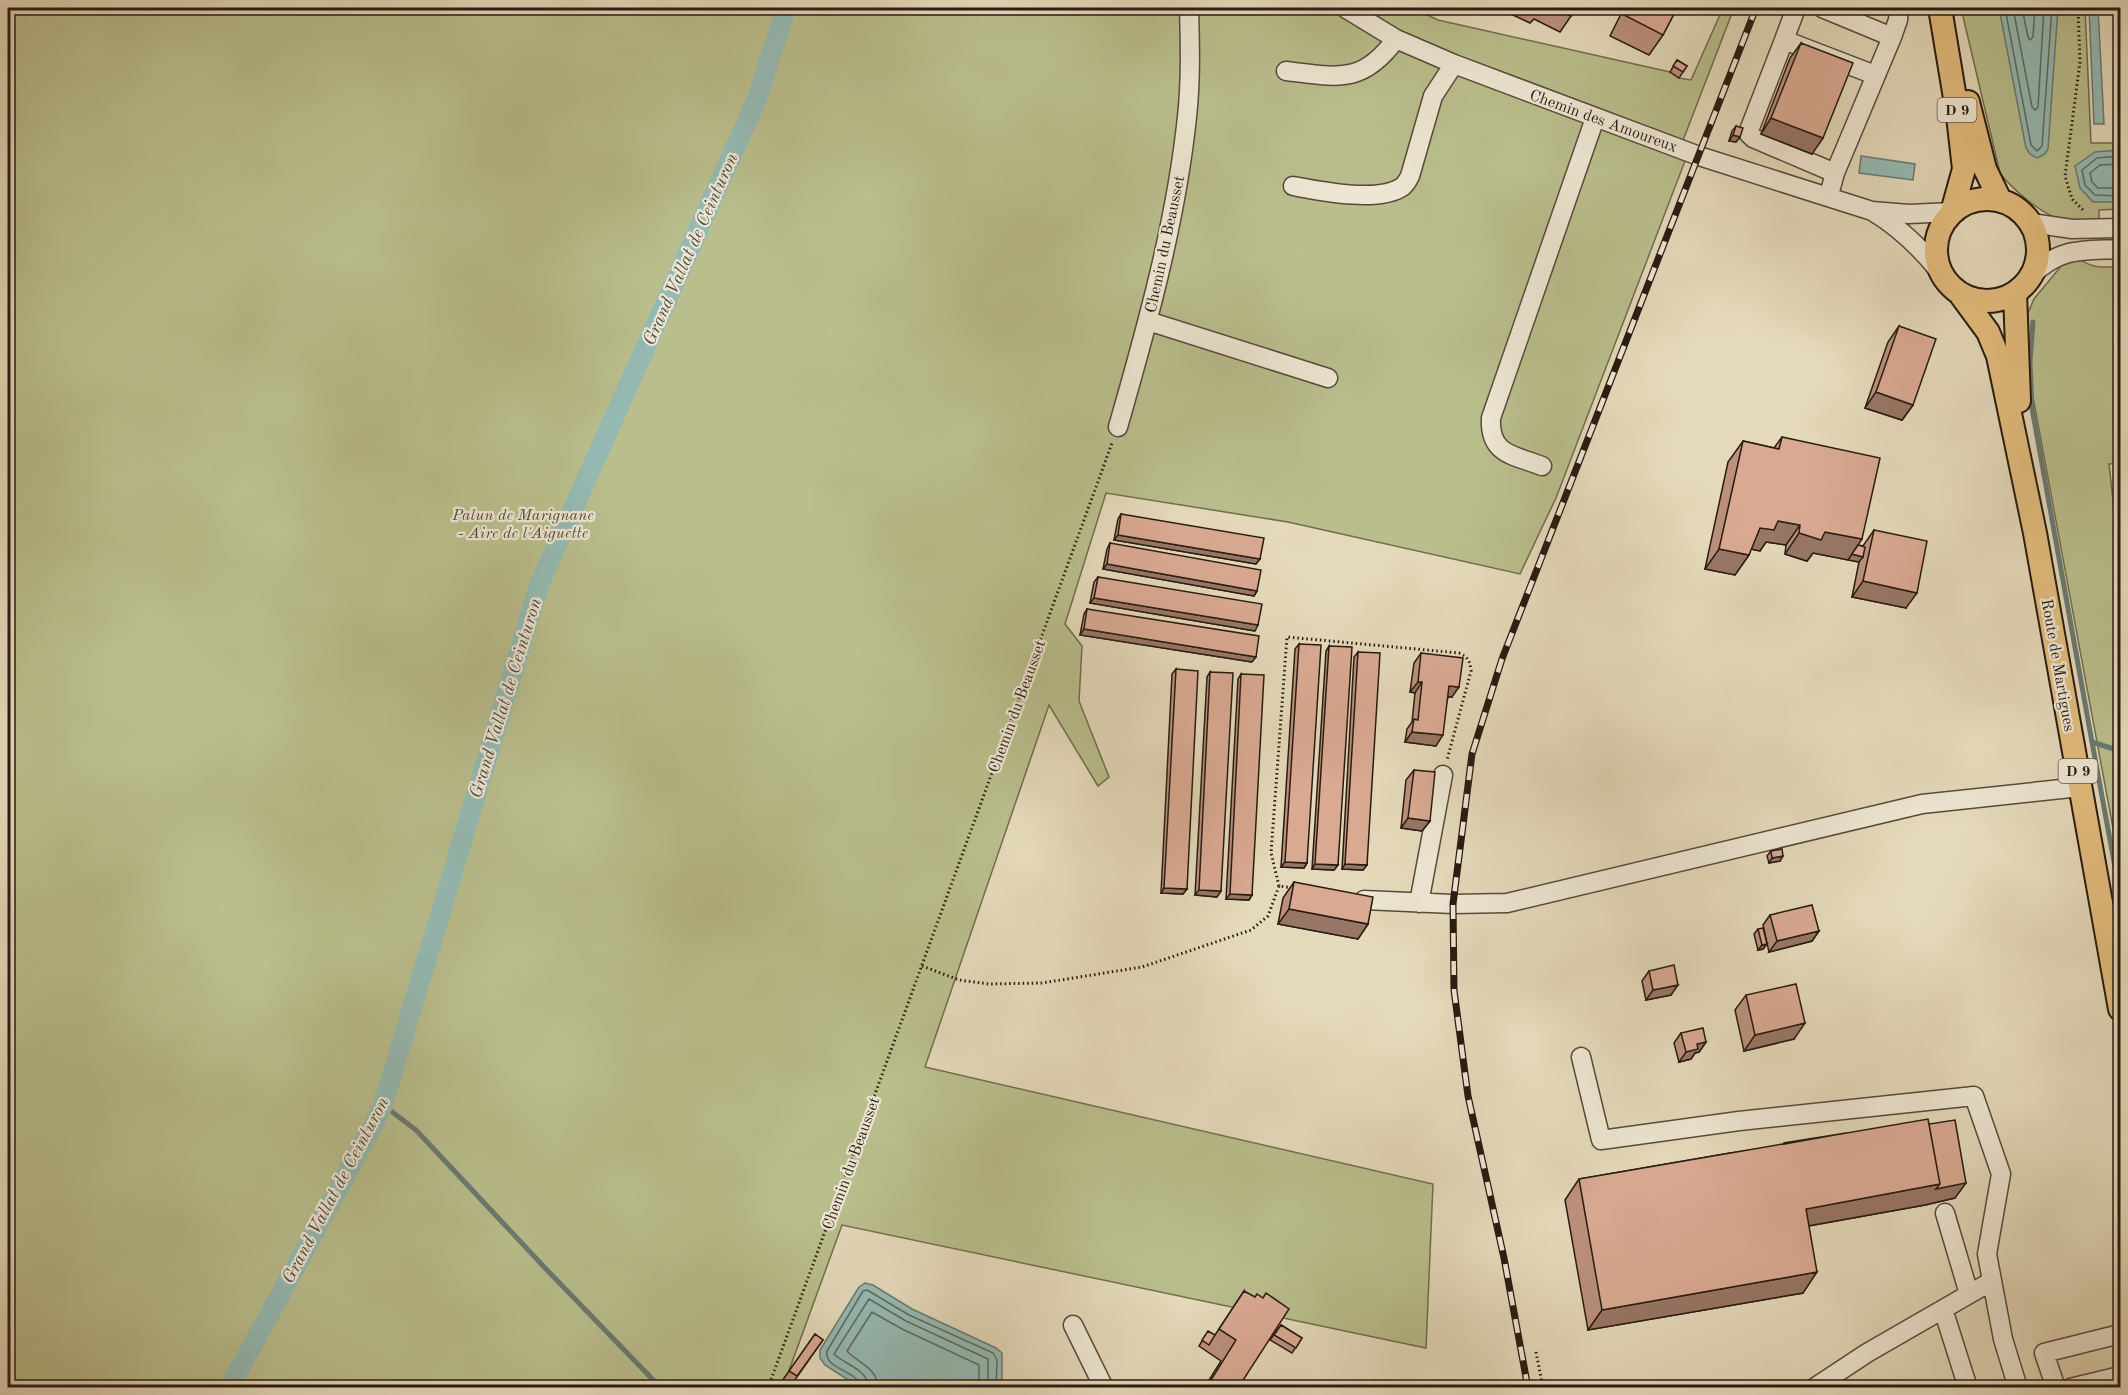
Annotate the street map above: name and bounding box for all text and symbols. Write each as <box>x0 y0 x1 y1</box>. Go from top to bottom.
street label: Chemin des Amoureux <box>1527 88 1679 156</box>
road number: D 9 <box>1938 98 1976 122</box>
water label: Grand Vallat de Ceinturon <box>640 151 742 348</box>
street label: Chemin du Beausset <box>1144 174 1188 315</box>
park label: Palun de Marignane - Aire de l'Aiguette <box>451 508 594 542</box>
water label: Grand Vallat de Ceinturon <box>467 596 545 801</box>
street label: Route de Martigues <box>2037 598 2077 733</box>
street label: Chemin du Beausset <box>986 638 1049 775</box>
road number: D 9 <box>2058 759 2098 783</box>
water label: Grand Vallat de Ceinturon <box>279 1094 393 1287</box>
street label: Chemin du Beausset <box>820 1095 883 1232</box>

